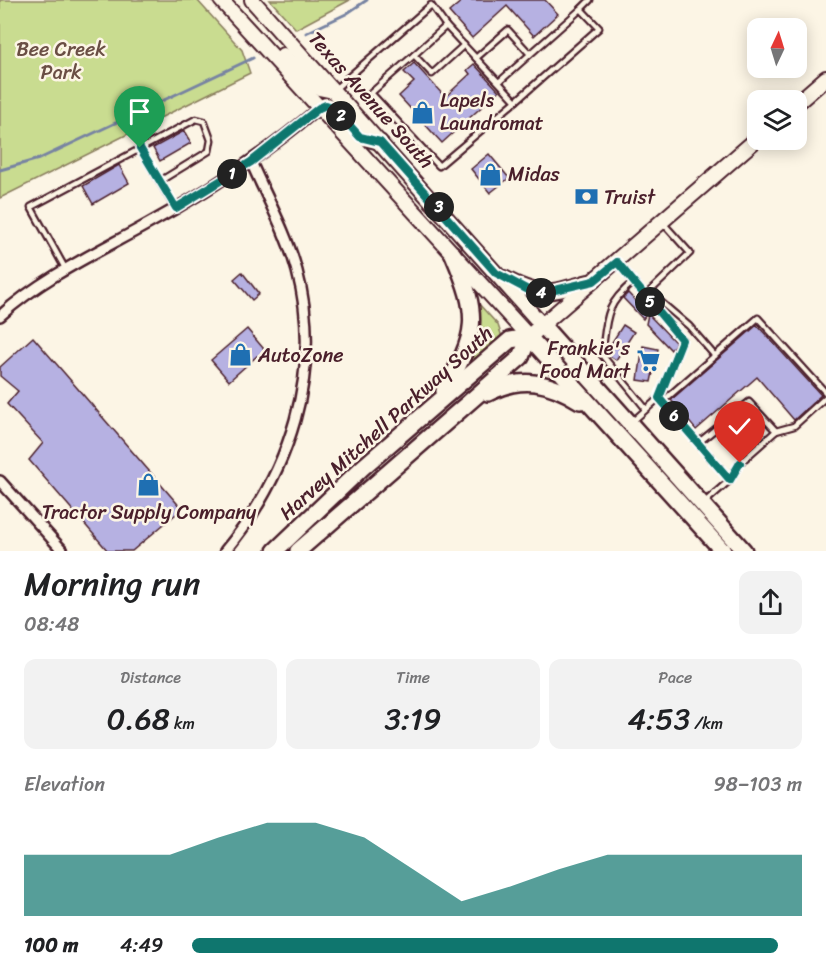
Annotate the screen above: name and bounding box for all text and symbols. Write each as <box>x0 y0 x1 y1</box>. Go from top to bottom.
north arrow <box>747 18 807 78</box>
map controls <box>747 18 807 150</box>
street label: Texas Avenue South <box>299 23 443 177</box>
park label: Bee Creek Park <box>16 32 106 90</box>
place label: Lapels Laundromat <box>440 83 544 141</box>
pin <box>114 86 165 148</box>
button: layers <box>747 90 807 150</box>
icon: arrive <box>123 95 156 128</box>
shop icon: Lapels Laundromat <box>409 99 435 125</box>
pin: 2 <box>326 101 356 131</box>
text: 2 <box>336 101 346 130</box>
place label: Midas <box>508 157 560 192</box>
pin: 1 <box>217 159 247 189</box>
text: 1 <box>229 159 235 188</box>
shop icon: Midas <box>477 161 503 187</box>
place label: Truist <box>604 180 656 215</box>
bank icon: Truist <box>573 184 599 210</box>
pin: 3 <box>424 192 454 222</box>
text: 3 <box>435 192 443 221</box>
pin: 4 <box>526 278 556 308</box>
text: 4 <box>536 278 546 307</box>
pin: 5 <box>635 287 665 317</box>
text: 5 <box>645 287 655 316</box>
street label: Harvey Mitchell Parkway South <box>271 317 501 529</box>
place label: Frankie's Food Mart <box>540 331 631 389</box>
place label: AutoZone <box>257 338 344 373</box>
shop icon: AutoZone <box>227 342 253 368</box>
supermarket icon: Frankie's Food Mart <box>635 347 661 373</box>
pin: 6 <box>659 401 689 431</box>
text: 6 <box>669 401 679 430</box>
pin <box>714 401 765 463</box>
icon: check <box>723 410 756 443</box>
shop icon: Tractor Supply Company <box>136 471 162 497</box>
place label: Tractor Supply Company <box>42 495 257 530</box>
text: Morning run <box>24 555 200 613</box>
button: share <box>739 571 802 634</box>
text: 08:48 <box>24 607 79 642</box>
text: Distance <box>120 663 181 692</box>
text: Time <box>396 663 430 692</box>
text: Pace <box>658 663 692 692</box>
text: 0.68 <box>107 692 170 746</box>
text: 3:19 <box>385 692 441 746</box>
text: 4:53 <box>628 692 690 746</box>
text: km <box>170 709 195 738</box>
text: /km <box>690 709 723 738</box>
text: Elevation <box>24 767 105 802</box>
text: 98–103 m <box>714 767 802 802</box>
text: 100 m <box>24 928 78 963</box>
text: 4:49 <box>120 928 163 963</box>

